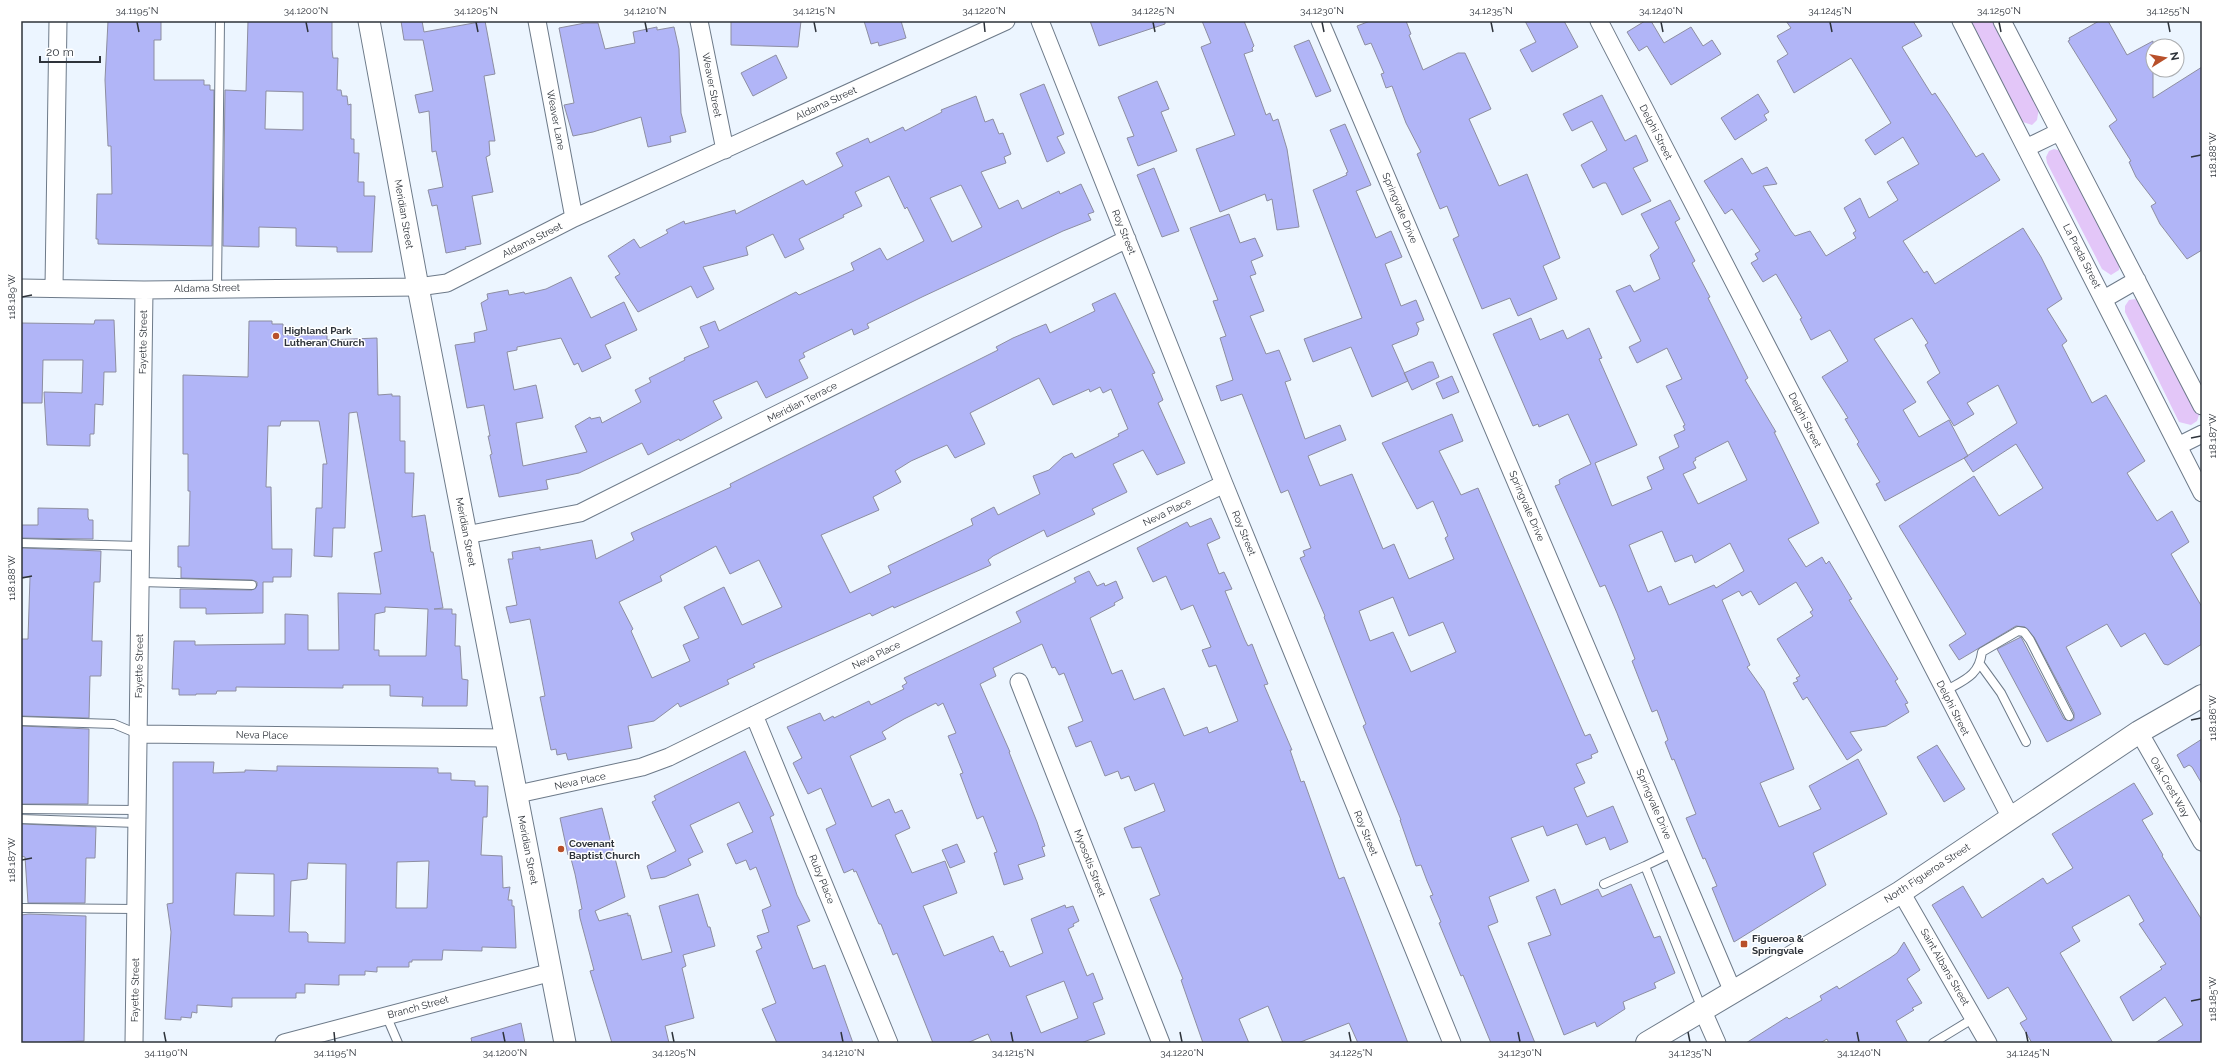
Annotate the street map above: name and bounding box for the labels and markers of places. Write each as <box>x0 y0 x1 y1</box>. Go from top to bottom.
place label: Highland Park Lutheran Church <box>284 325 364 348</box>
marker: Highland Park Lutheran Church <box>271 331 281 341</box>
place label: Covenant Baptist Church <box>569 838 640 861</box>
marker: Covenant Baptist Church <box>556 844 566 854</box>
place label: Figueroa & Springvale <box>1752 933 1805 956</box>
marker: Figueroa & Springvale <box>1739 939 1749 949</box>

